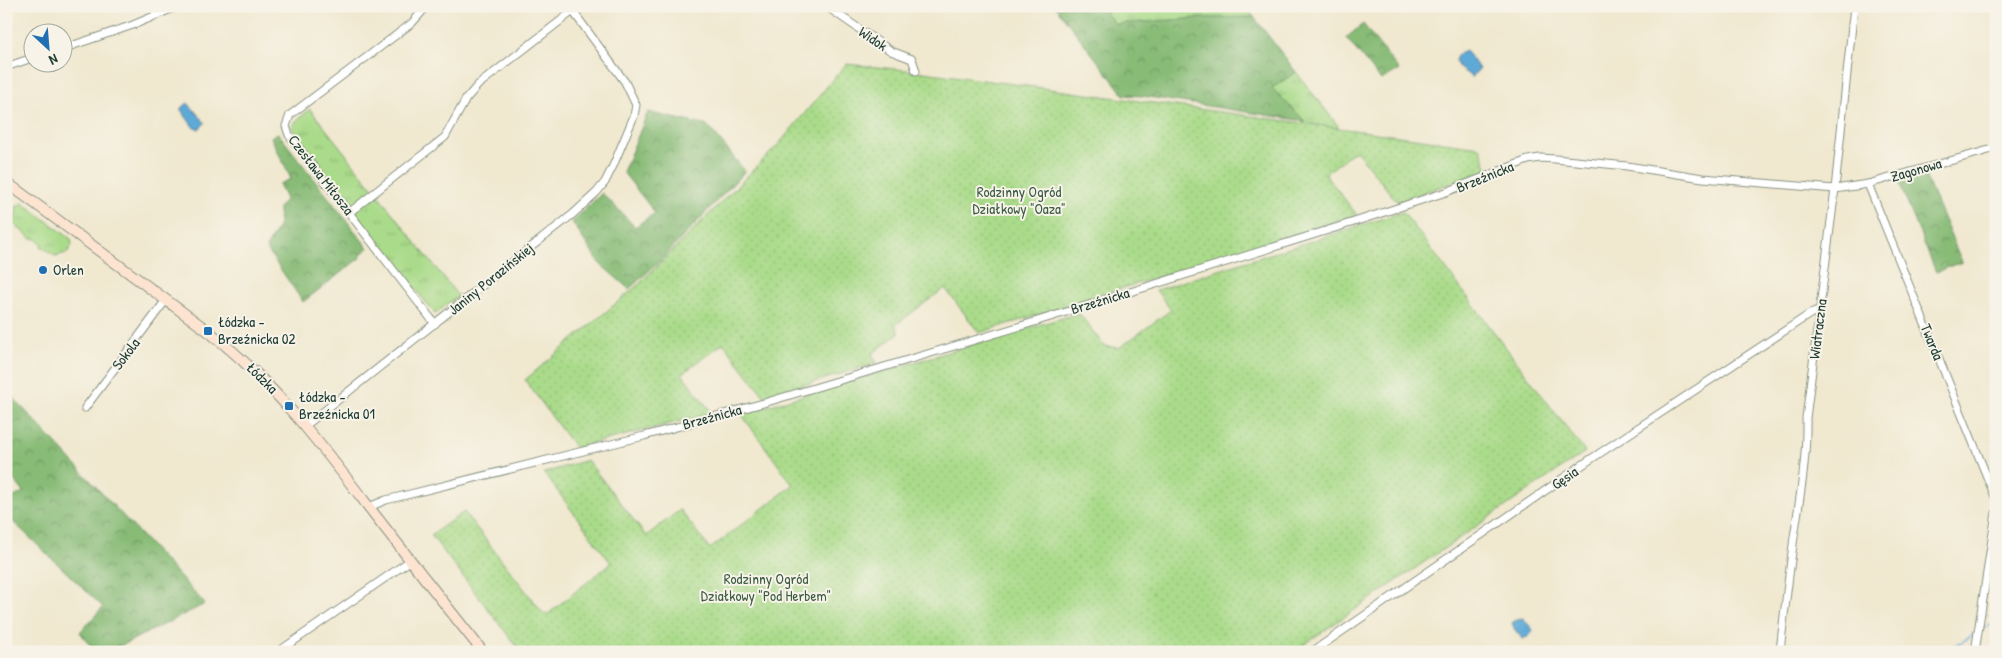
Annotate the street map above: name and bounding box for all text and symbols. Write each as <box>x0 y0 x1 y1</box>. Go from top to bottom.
street label: Widok <box>855 21 892 56</box>
north arrow <box>22 22 72 72</box>
text: N <box>46 50 61 71</box>
street label: Czesława Miłosza <box>283 130 359 219</box>
street label: Zagonowa <box>1888 152 1944 187</box>
street label: Brzeźnicka <box>1453 155 1517 198</box>
park label: Rodzinny Ogród Działkowy "Oaza" <box>972 181 1066 219</box>
street label: Janiny Porazińskiej <box>443 238 538 320</box>
place label: Orlen <box>53 259 84 280</box>
marker: Orlen <box>37 264 49 276</box>
street label: Brzeźnicka <box>1068 282 1132 319</box>
street label: Wiatraczna <box>1803 298 1832 360</box>
place label: Łódzka - Brzeźnicka 02 <box>218 311 295 349</box>
street label: Twarda <box>1916 321 1949 363</box>
marker: Łódzka - Brzeźnicka 02 <box>202 325 214 337</box>
street label: Sokola <box>107 333 145 374</box>
street label: Łódzka <box>242 357 283 398</box>
place label: Łódzka - Brzeźnicka 01 <box>299 386 375 424</box>
street label: Brzeźnicka <box>680 399 744 434</box>
marker: Łódzka - Brzeźnicka 01 <box>283 400 295 412</box>
street label: Gęsia <box>1547 461 1582 494</box>
park label: Rodzinny Ogród Działkowy "Pod Herbem" <box>701 568 831 606</box>

